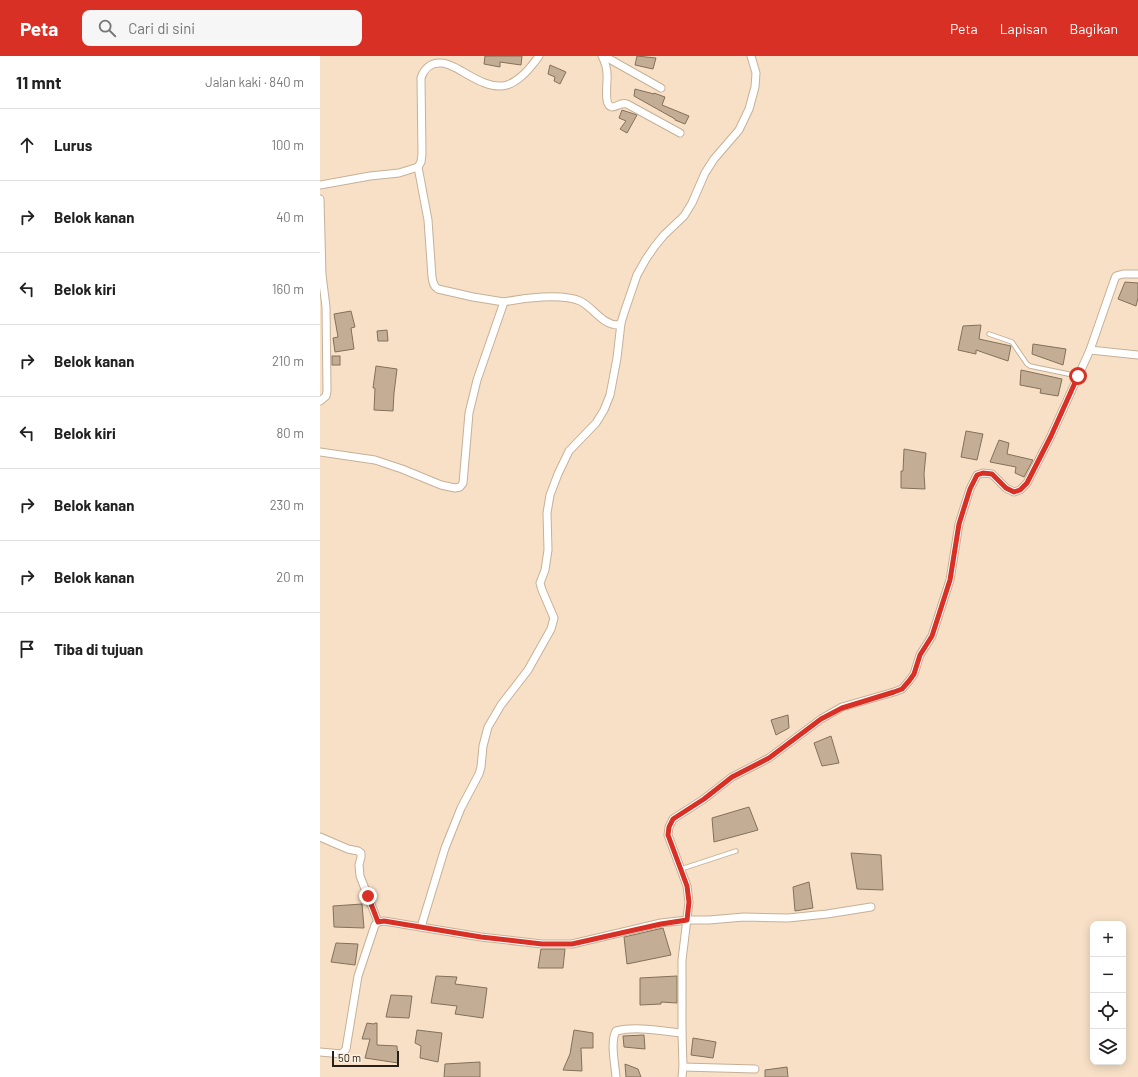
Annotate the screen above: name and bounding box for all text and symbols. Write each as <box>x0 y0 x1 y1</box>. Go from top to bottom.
search box <box>82 10 362 46</box>
text: Peta <box>20 17 58 40</box>
icon: search <box>96 17 118 39</box>
text: Cari di sini <box>128 19 195 37</box>
text: Peta <box>950 20 978 37</box>
text: Lapisan <box>1000 20 1048 37</box>
text: Bagikan <box>1070 20 1118 37</box>
text: 11 mnt <box>16 72 62 92</box>
text: Jalan kaki · 840 m <box>205 74 304 90</box>
icon: ahead <box>16 134 38 156</box>
text: Lurus <box>54 136 92 154</box>
text: 100 m <box>271 137 304 153</box>
icon: right <box>16 206 38 228</box>
text: Belok kanan <box>54 208 134 226</box>
text: 40 m <box>276 209 304 225</box>
icon: left <box>16 278 38 300</box>
text: Belok kiri <box>54 280 116 298</box>
text: 160 m <box>272 281 304 297</box>
icon: right <box>16 350 38 372</box>
text: Belok kanan <box>54 352 134 370</box>
text: 210 m <box>272 353 304 369</box>
route start <box>1069 367 1087 385</box>
icon: left <box>16 422 38 444</box>
text: Belok kiri <box>54 424 116 442</box>
text: 80 m <box>277 425 304 441</box>
icon: right <box>16 494 38 516</box>
text: Belok kanan <box>54 496 134 514</box>
text: 230 m <box>270 497 304 513</box>
icon: right <box>16 566 38 588</box>
text: Belok kanan <box>54 568 134 586</box>
text: 20 m <box>276 569 304 585</box>
icon: arrive <box>16 638 38 660</box>
text: Tiba di tujuan <box>54 640 143 658</box>
route end <box>359 887 377 905</box>
map controls <box>1090 921 1126 1065</box>
button: + <box>1090 921 1126 957</box>
button: − <box>1090 957 1126 993</box>
button: locate <box>1090 993 1126 1029</box>
button: layers <box>1090 1029 1126 1065</box>
scale bar <box>332 1049 399 1068</box>
text: 50 m <box>338 1051 361 1064</box>

